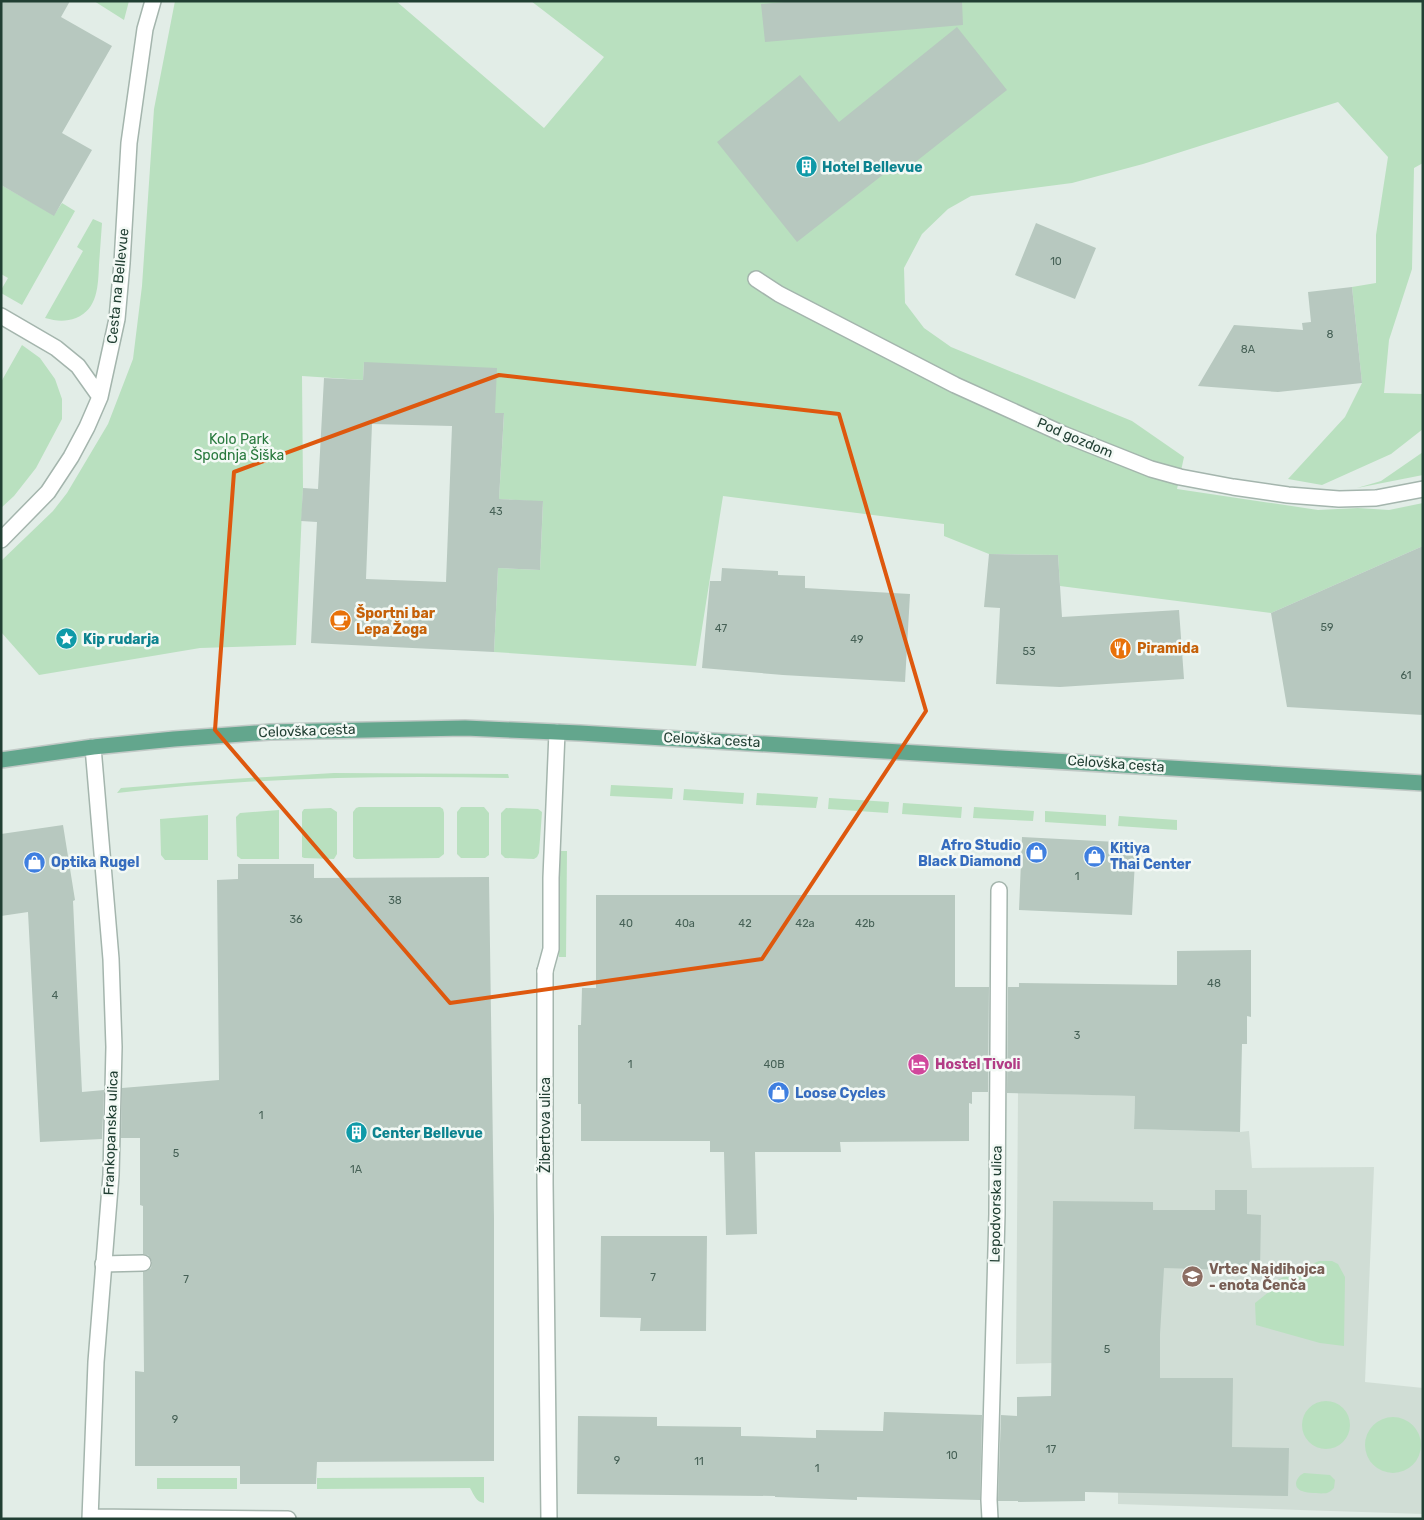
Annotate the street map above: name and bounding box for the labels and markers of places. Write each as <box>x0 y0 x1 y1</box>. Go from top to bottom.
building icon: Hotel Bellevue <box>794 155 818 179</box>
place label: Hotel Bellevue <box>822 159 923 176</box>
place label: Športni bar Lepa Žoga <box>356 604 436 638</box>
cafe icon: Športni bar Lepa Žoga <box>328 609 352 633</box>
place icon: Kip rudarja <box>55 627 79 651</box>
place label: Kip rudarja <box>83 631 159 648</box>
restaurant icon: Piramida <box>1109 636 1133 660</box>
place label: Piramida <box>1137 640 1199 657</box>
place label: Afro Studio Black Diamond <box>918 837 1021 870</box>
place label: Kitiya Thai Center <box>1110 840 1192 873</box>
shop icon: Afro Studio Black Diamond <box>1025 841 1049 865</box>
shop icon: Kitiya Thai Center <box>1082 844 1106 868</box>
shop icon: Optika Rugel <box>23 850 47 874</box>
place label: Optika Rugel <box>51 854 139 871</box>
hotel icon: Hostel Tivoli <box>907 1052 931 1076</box>
place label: Hostel Tivoli <box>935 1056 1021 1073</box>
shop icon: Loose Cycles <box>767 1081 791 1105</box>
place label: Loose Cycles <box>795 1085 886 1102</box>
building icon: Center Bellevue <box>344 1121 368 1145</box>
place label: Center Bellevue <box>372 1125 483 1142</box>
place label: Vrtec Najdihojca - enota Čenča <box>1209 1261 1325 1294</box>
school or university icon: Vrtec Najdihojca - enota Čenča <box>1181 1265 1205 1289</box>

